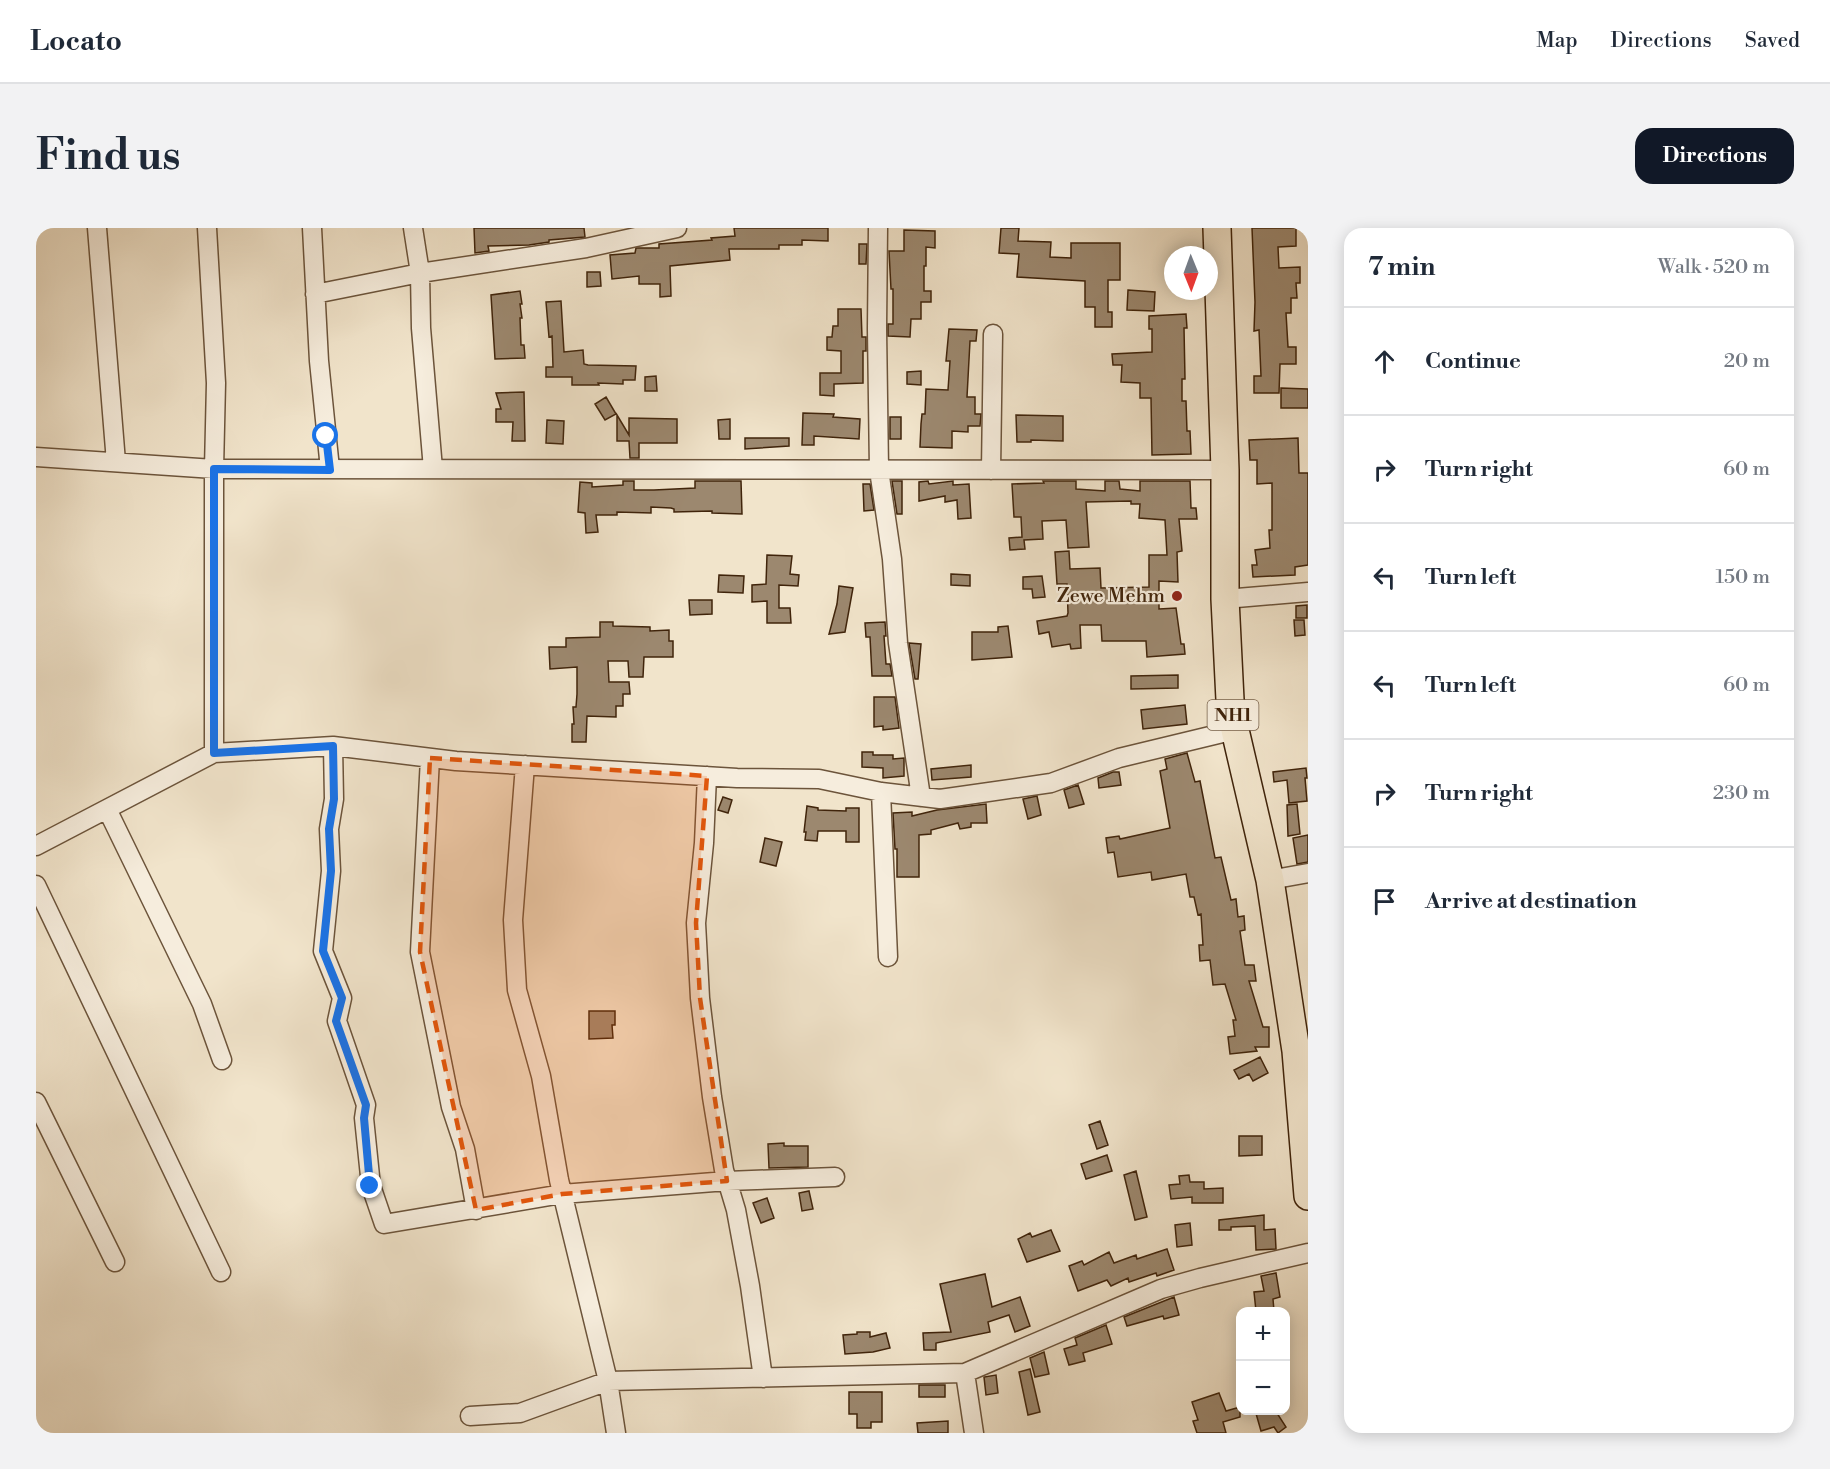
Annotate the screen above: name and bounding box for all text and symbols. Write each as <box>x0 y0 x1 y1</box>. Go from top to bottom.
text: Locato <box>30 24 122 59</box>
text: Map <box>1536 28 1578 54</box>
text: Directions <box>1611 28 1712 54</box>
text: Saved <box>1745 28 1800 54</box>
button: Directions <box>1635 128 1794 184</box>
text: Find us <box>36 130 180 183</box>
north arrow <box>1164 246 1218 300</box>
text: 7 min <box>1368 251 1435 283</box>
text: Walk · 520 m <box>1658 255 1770 280</box>
icon: ahead <box>1368 345 1401 378</box>
text: Continue <box>1425 348 1521 375</box>
text: 20 m <box>1724 349 1770 374</box>
route start <box>312 422 338 448</box>
icon: right <box>1368 453 1401 486</box>
text: Turn right <box>1425 456 1533 483</box>
text: 60 m <box>1723 457 1770 482</box>
icon: left <box>1368 561 1401 594</box>
text: Turn left <box>1425 564 1516 591</box>
text: 150 m <box>1715 565 1770 590</box>
place label: Zewe Mehm <box>1057 584 1165 609</box>
marker: Zewe Mehm <box>1170 589 1184 603</box>
icon: left <box>1368 669 1401 702</box>
text: Turn left <box>1425 672 1516 699</box>
text: 60 m <box>1723 673 1770 698</box>
road number: NH1 <box>1208 700 1258 730</box>
icon: right <box>1368 777 1401 810</box>
text: Turn right <box>1425 780 1533 807</box>
text: 230 m <box>1713 781 1770 806</box>
icon: arrive <box>1368 885 1401 918</box>
text: Arrive at destination <box>1425 888 1637 915</box>
route end <box>356 1172 382 1198</box>
map controls <box>1236 1307 1290 1415</box>
button: + <box>1236 1307 1290 1361</box>
button: − <box>1236 1361 1290 1415</box>

